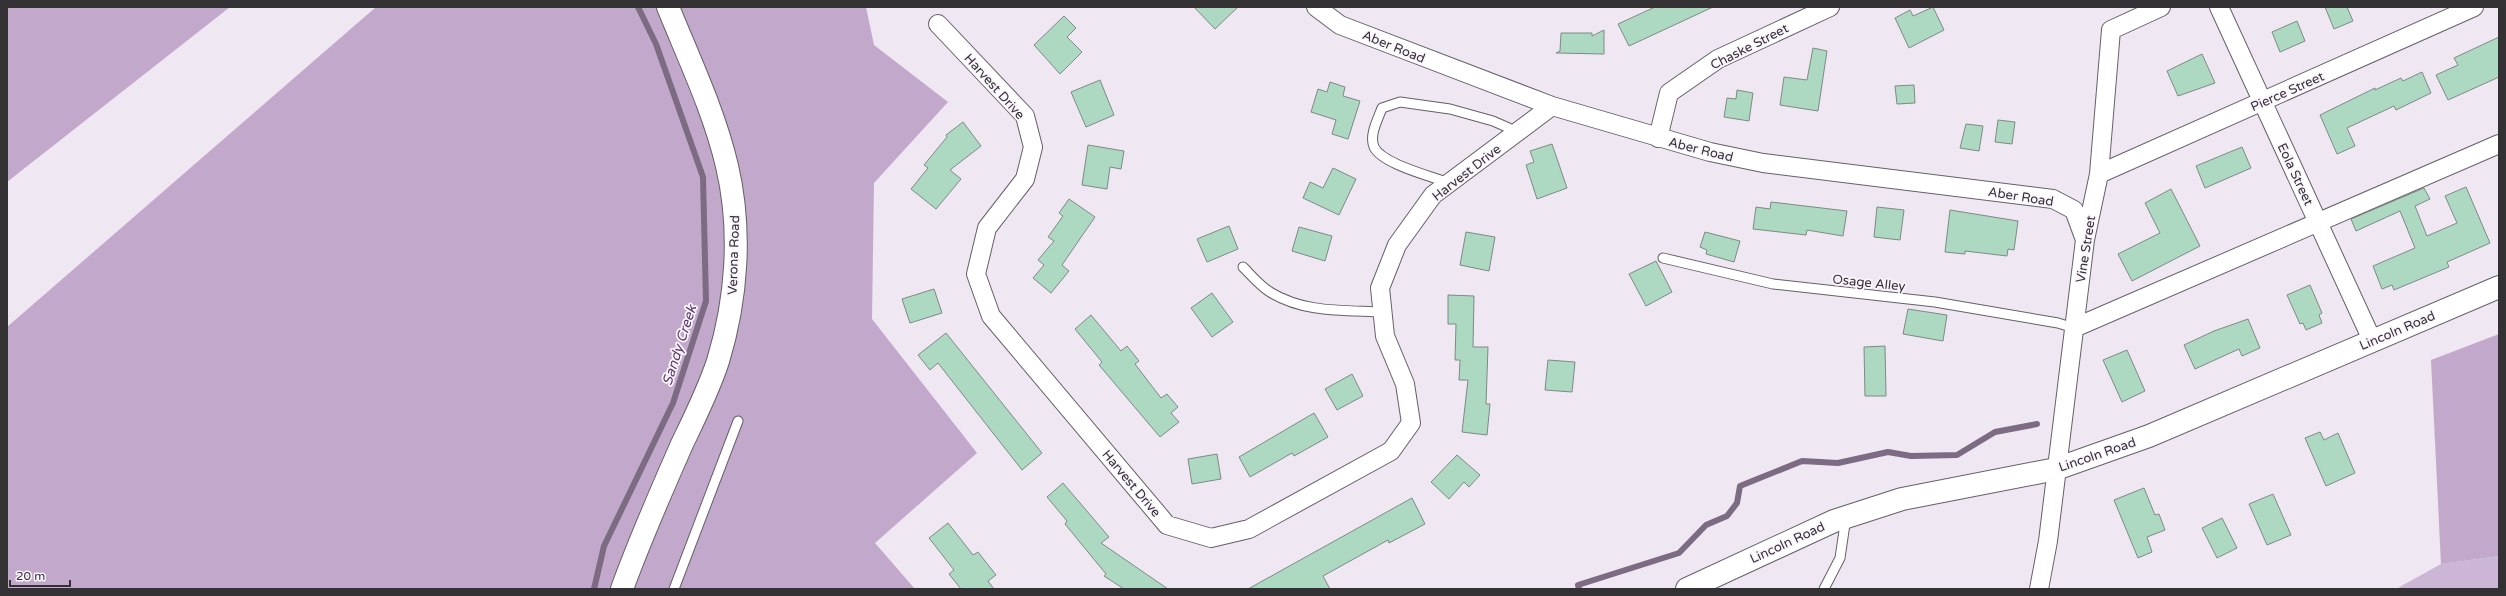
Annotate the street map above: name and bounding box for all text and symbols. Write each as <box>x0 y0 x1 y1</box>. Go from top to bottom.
street label: Chaske Street <box>1708 20 1791 73</box>
street label: Aber Road <box>1360 27 1427 67</box>
street label: Harvest Drive <box>961 51 1028 123</box>
street label: Pierce Street <box>2248 69 2327 115</box>
street label: Aber Road <box>1667 134 1735 166</box>
street label: Harvest Drive <box>1429 141 1504 205</box>
street label: Eola Street <box>2274 141 2317 208</box>
street label: Aber Road <box>1987 184 2055 210</box>
street label: Vine Street <box>2073 214 2099 284</box>
street label: Verona Road <box>725 215 743 295</box>
street label: Osage Alley <box>1832 271 1906 295</box>
water label: Sandy Creek <box>659 302 701 387</box>
street label: Lincoln Road <box>2357 308 2438 354</box>
street label: Lincoln Road <box>2057 434 2138 476</box>
street label: Harvest Drive <box>1098 447 1164 521</box>
street label: Lincoln Road <box>1747 519 1827 567</box>
scale bar <box>10 562 70 588</box>
text: 20 m <box>16 569 45 583</box>

